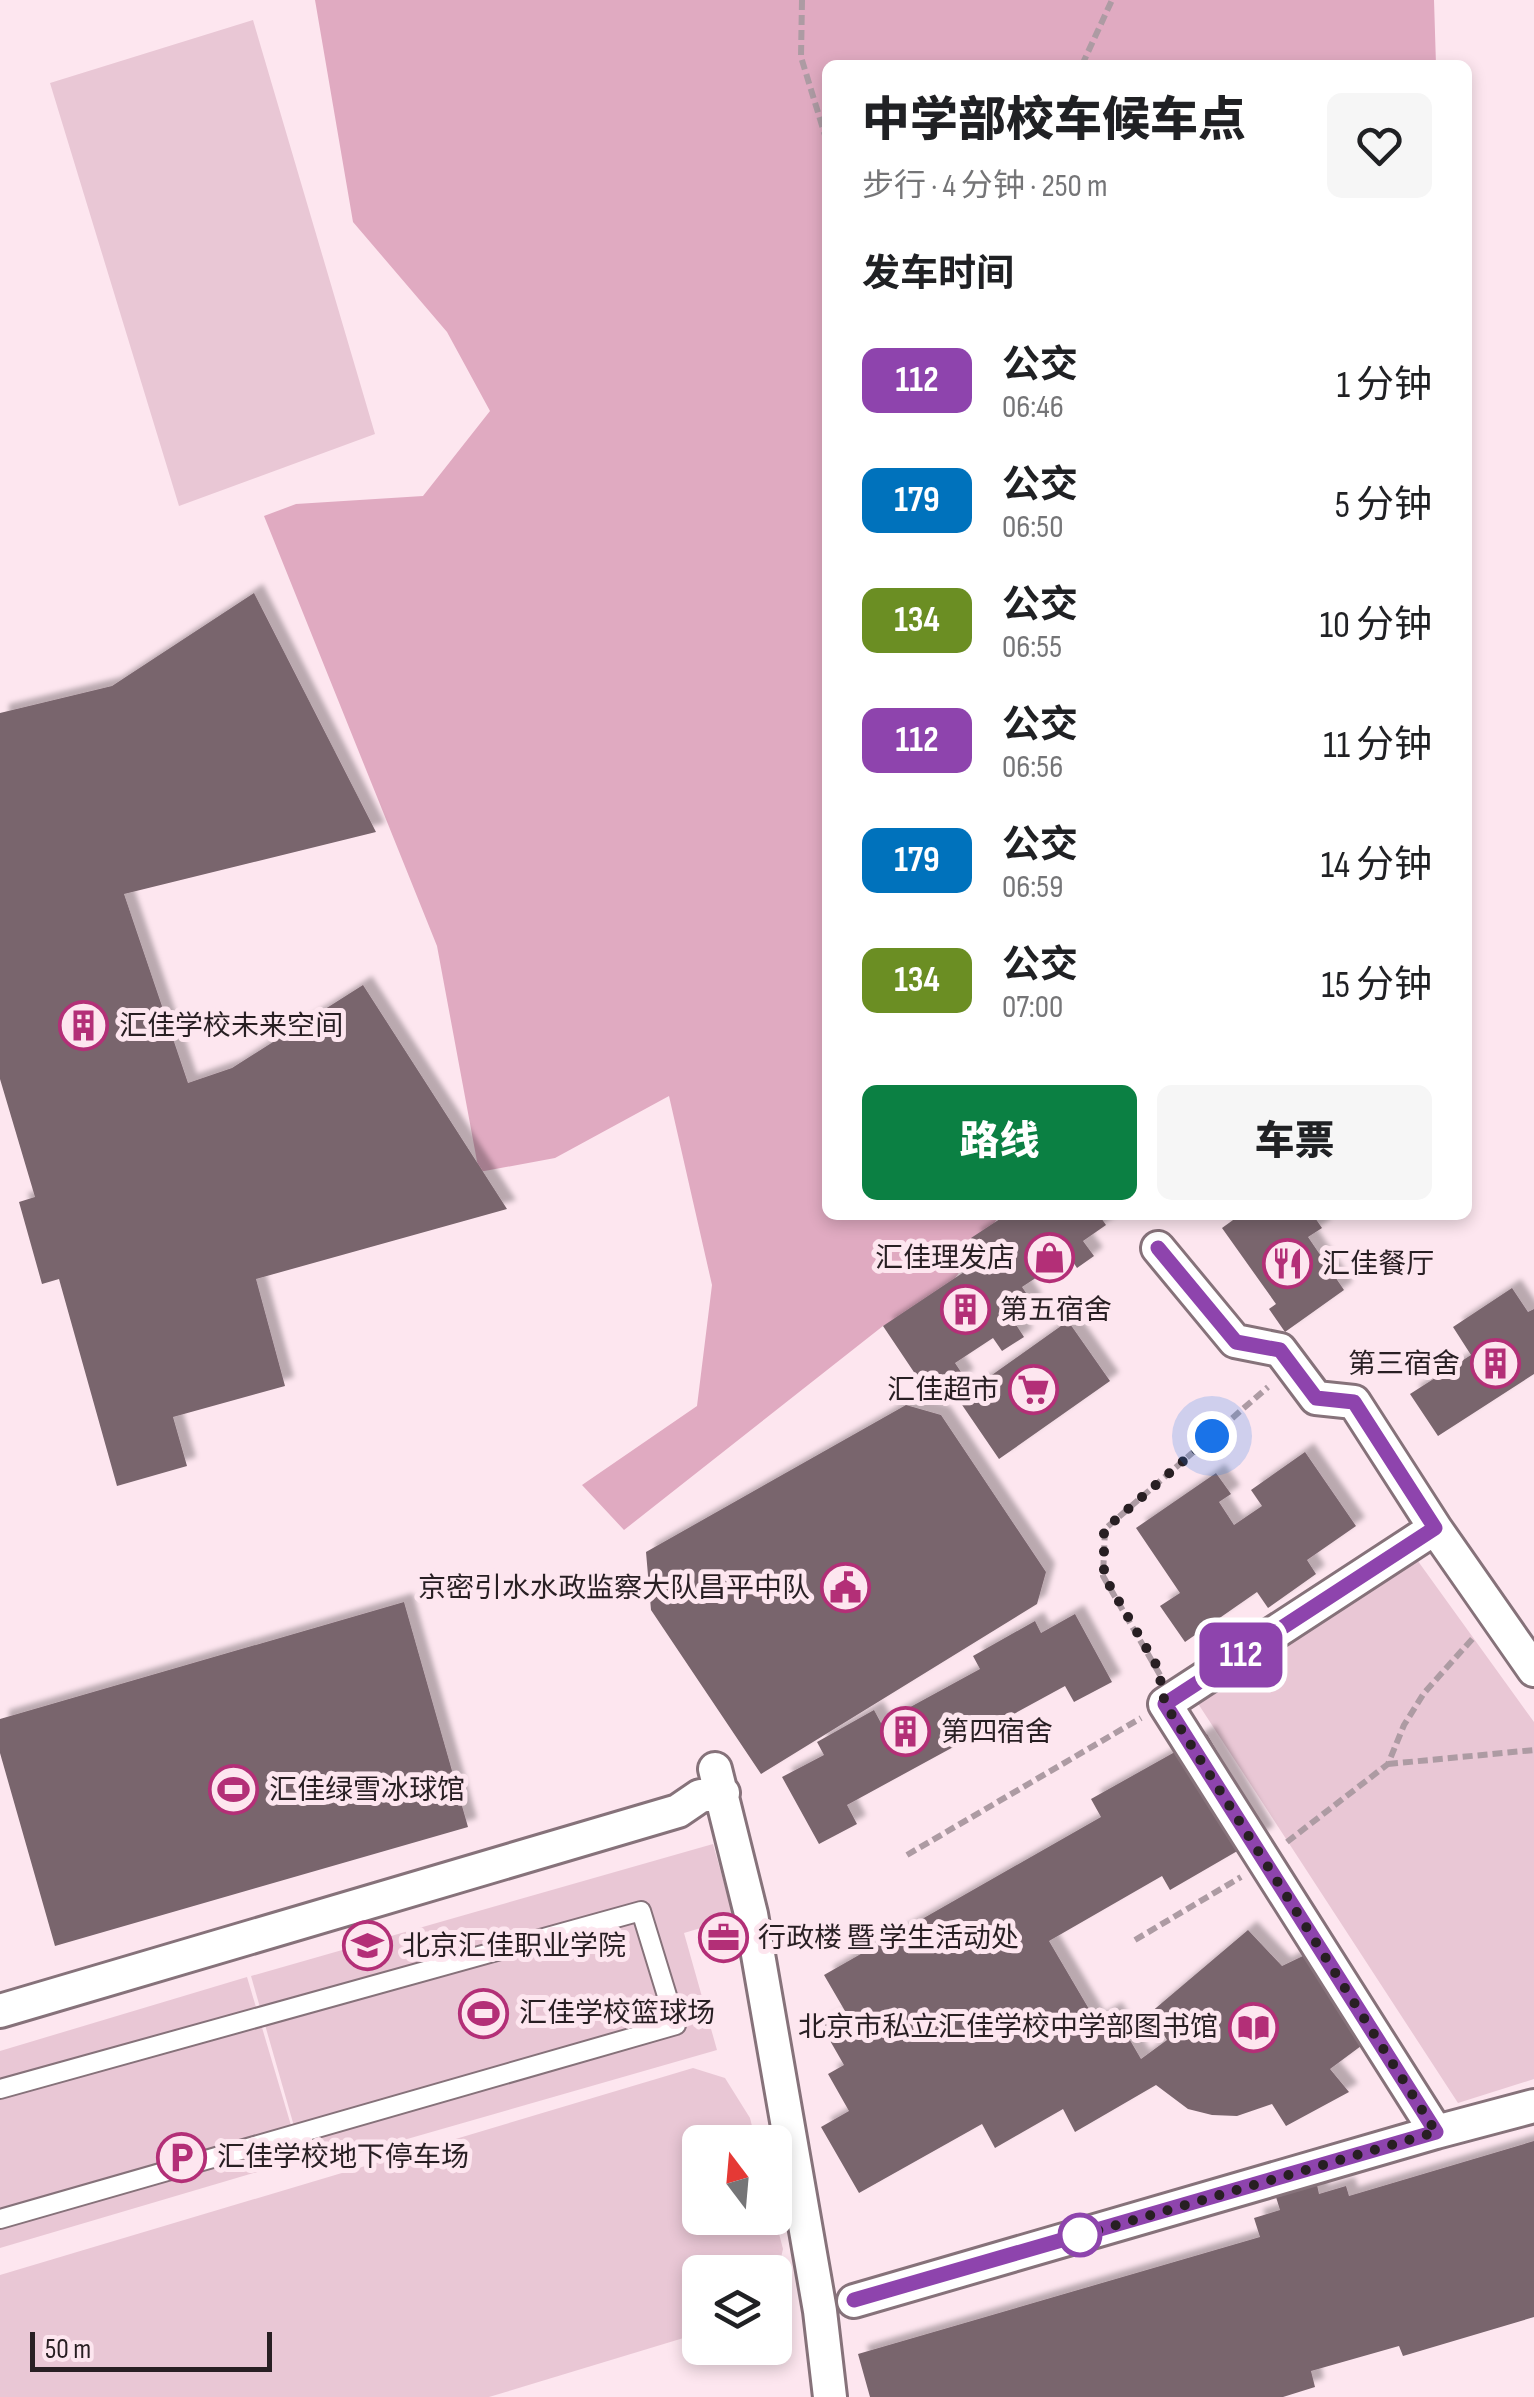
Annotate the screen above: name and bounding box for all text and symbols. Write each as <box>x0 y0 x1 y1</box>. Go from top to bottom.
text: 中学部校车候车点 <box>862 93 1246 150</box>
button: heart <box>1327 93 1432 198</box>
text: 步行 · 4 分钟 · 250 m <box>862 167 1107 206</box>
text: 发车时间 <box>862 252 1014 297</box>
text: 公交 <box>1002 343 1078 388</box>
text: 112 <box>895 359 939 402</box>
text: 1 分钟 <box>1337 363 1432 408</box>
text: 06:46 <box>1002 388 1064 427</box>
text: 公交 <box>1002 463 1078 508</box>
text: 179 <box>894 479 940 522</box>
text: 5 分钟 <box>1335 483 1432 528</box>
text: 06:50 <box>1002 508 1063 547</box>
text: 公交 <box>1002 583 1078 628</box>
text: 134 <box>894 599 940 642</box>
text: 10 分钟 <box>1320 603 1432 648</box>
text: 06:55 <box>1002 628 1062 667</box>
text: 公交 <box>1002 703 1078 748</box>
text: 112 <box>895 719 939 762</box>
text: 11 分钟 <box>1323 723 1432 768</box>
text: 06:56 <box>1002 748 1063 787</box>
text: 公交 <box>1002 823 1078 868</box>
text: 179 <box>894 839 940 882</box>
text: 14 分钟 <box>1321 843 1432 888</box>
text: 06:59 <box>1002 868 1063 907</box>
text: 公交 <box>1002 943 1078 988</box>
text: 134 <box>894 959 940 1002</box>
text: 15 分钟 <box>1321 963 1432 1008</box>
text: 07:00 <box>1002 988 1063 1027</box>
building icon: 汇佳学校未来空间 <box>58 1000 110 1052</box>
place label: 汇佳学校未来空间 <box>119 1010 343 1043</box>
button: 路线 <box>862 1085 1137 1200</box>
button: 车票 <box>1157 1085 1432 1200</box>
shop icon: 汇佳理发店 <box>1024 1232 1076 1284</box>
restaurant icon: 汇佳餐厅 <box>1261 1238 1313 1290</box>
place label: 汇佳理发店 <box>875 1242 1015 1275</box>
place label: 汇佳餐厅 <box>1322 1248 1434 1281</box>
building icon: 第五宿舍 <box>939 1284 991 1336</box>
place label: 第五宿舍 <box>1000 1294 1112 1327</box>
building icon: 第三宿舍 <box>1469 1338 1521 1390</box>
place label: 第三宿舍 <box>1348 1348 1460 1381</box>
supermarket icon: 汇佳超市 <box>1008 1364 1060 1416</box>
place label: 汇佳超市 <box>887 1374 999 1407</box>
your location <box>1187 1411 1237 1461</box>
public building icon: 京密引水水政监察大队昌平中队 <box>819 1562 871 1614</box>
place label: 京密引水水政监察大队昌平中队 <box>418 1572 810 1605</box>
line badge: 112 <box>1184 1622 1298 1688</box>
text: 112 <box>1219 1634 1263 1677</box>
building icon: 第四宿舍 <box>880 1706 932 1758</box>
place label: 第四宿舍 <box>941 1716 1053 1749</box>
sports icon: 汇佳绿雪冰球馆 <box>208 1764 260 1816</box>
place label: 汇佳绿雪冰球馆 <box>269 1774 465 1807</box>
office icon: 行政楼 暨 学生活动处 <box>697 1912 749 1964</box>
school or university icon: 北京汇佳职业学院 <box>341 1920 393 1972</box>
place label: 行政楼 暨 学生活动处 <box>758 1922 1019 1955</box>
place label: 北京汇佳职业学院 <box>402 1930 626 1963</box>
sports icon: 汇佳学校篮球场 <box>458 1987 510 2039</box>
place label: 汇佳学校篮球场 <box>519 1997 715 2030</box>
library icon: 北京市私立汇佳学校中学部图书馆 <box>1227 2001 1279 2053</box>
place label: 北京市私立汇佳学校中学部图书馆 <box>798 2011 1218 2044</box>
north arrow <box>682 2125 792 2235</box>
map controls <box>682 2125 792 2365</box>
parking icon: 汇佳学校地下停车场 <box>156 2131 208 2183</box>
place label: 汇佳学校地下停车场 <box>217 2141 469 2174</box>
unlabelled marker <box>1059 2214 1101 2256</box>
button: layers <box>682 2255 792 2365</box>
scale bar <box>30 2327 272 2372</box>
text: 50 m <box>45 2333 91 2366</box>

